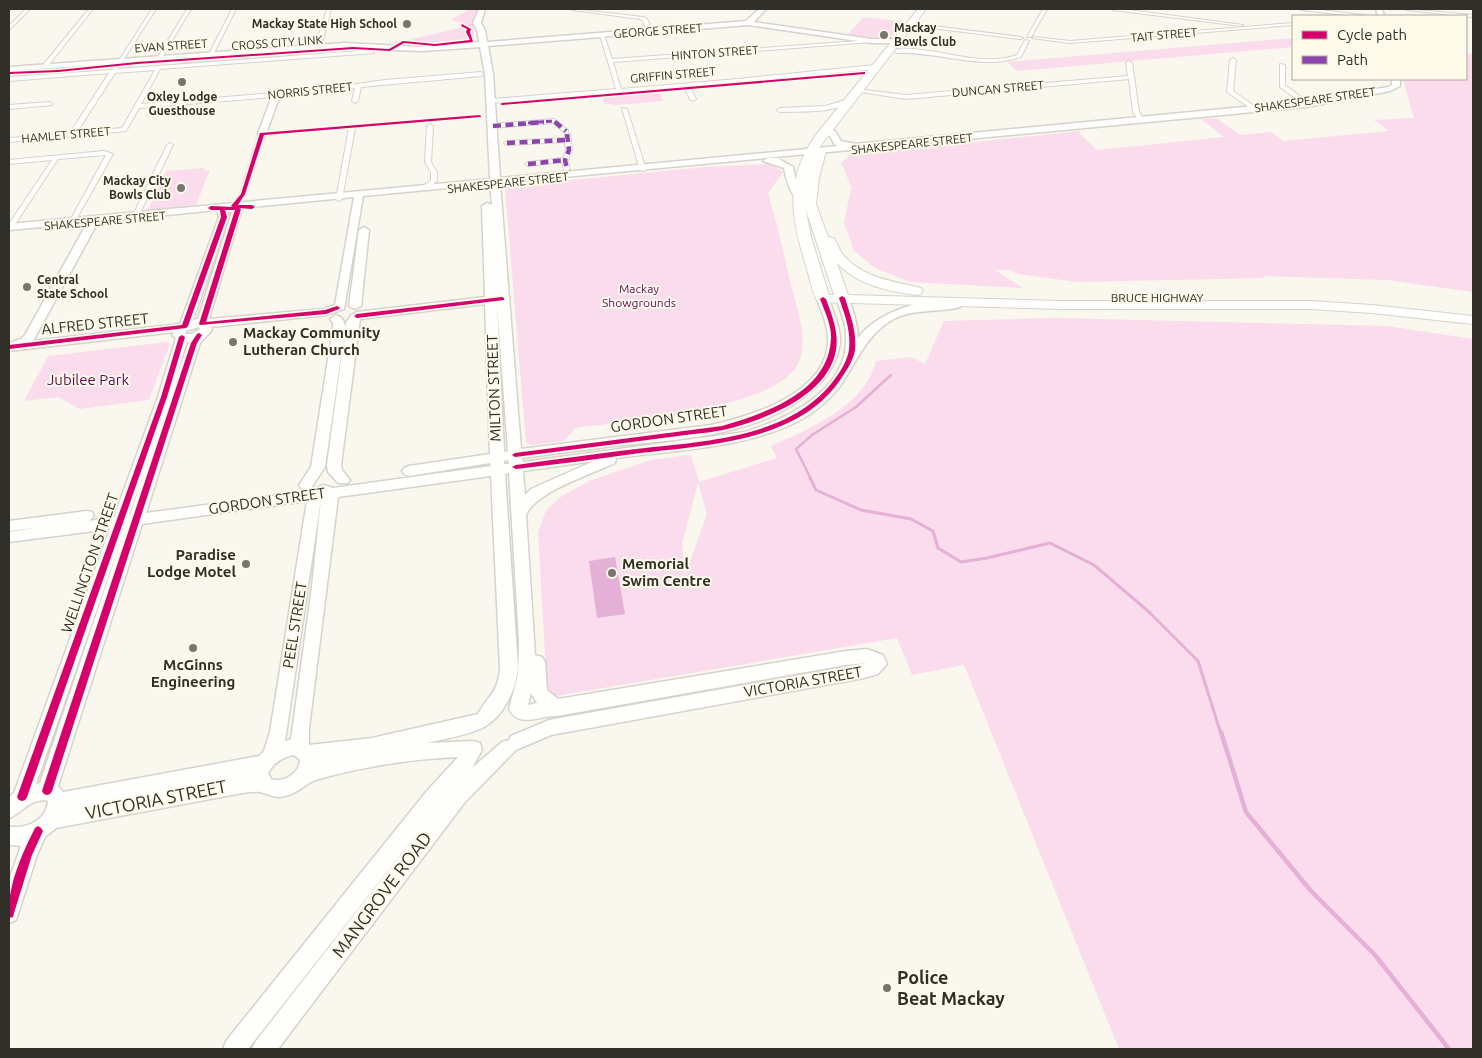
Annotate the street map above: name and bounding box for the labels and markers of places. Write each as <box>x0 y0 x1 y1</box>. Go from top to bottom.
place label: Mackay State High School <box>252 17 397 30</box>
marker: Mackay State High School <box>401 18 413 30</box>
place label: Mackay Bowls Club <box>894 21 956 48</box>
marker: Mackay Bowls Club <box>878 29 890 41</box>
marker: Oxley Lodge Guesthouse <box>176 76 188 88</box>
place label: Oxley Lodge Guesthouse <box>147 90 217 117</box>
place label: Mackay City Bowls Club <box>103 174 172 201</box>
marker: Mackay City Bowls Club <box>175 182 187 194</box>
place label: Central State School <box>37 273 108 300</box>
marker: Central State School <box>21 281 33 293</box>
place label: Mackay Community Lutheran Church <box>243 324 380 358</box>
marker: Mackay Community Lutheran Church <box>227 336 239 348</box>
place label: Paradise Lodge Motel <box>147 546 236 580</box>
place label: Memorial Swim Centre <box>622 555 711 589</box>
marker: Paradise Lodge Motel <box>240 558 252 570</box>
marker: Memorial Swim Centre <box>606 567 618 579</box>
marker: McGinns Engineering <box>187 642 199 654</box>
place label: McGinns Engineering <box>151 656 235 690</box>
place label: Police Beat Mackay <box>897 967 1005 1008</box>
marker: Police Beat Mackay <box>881 982 893 994</box>

